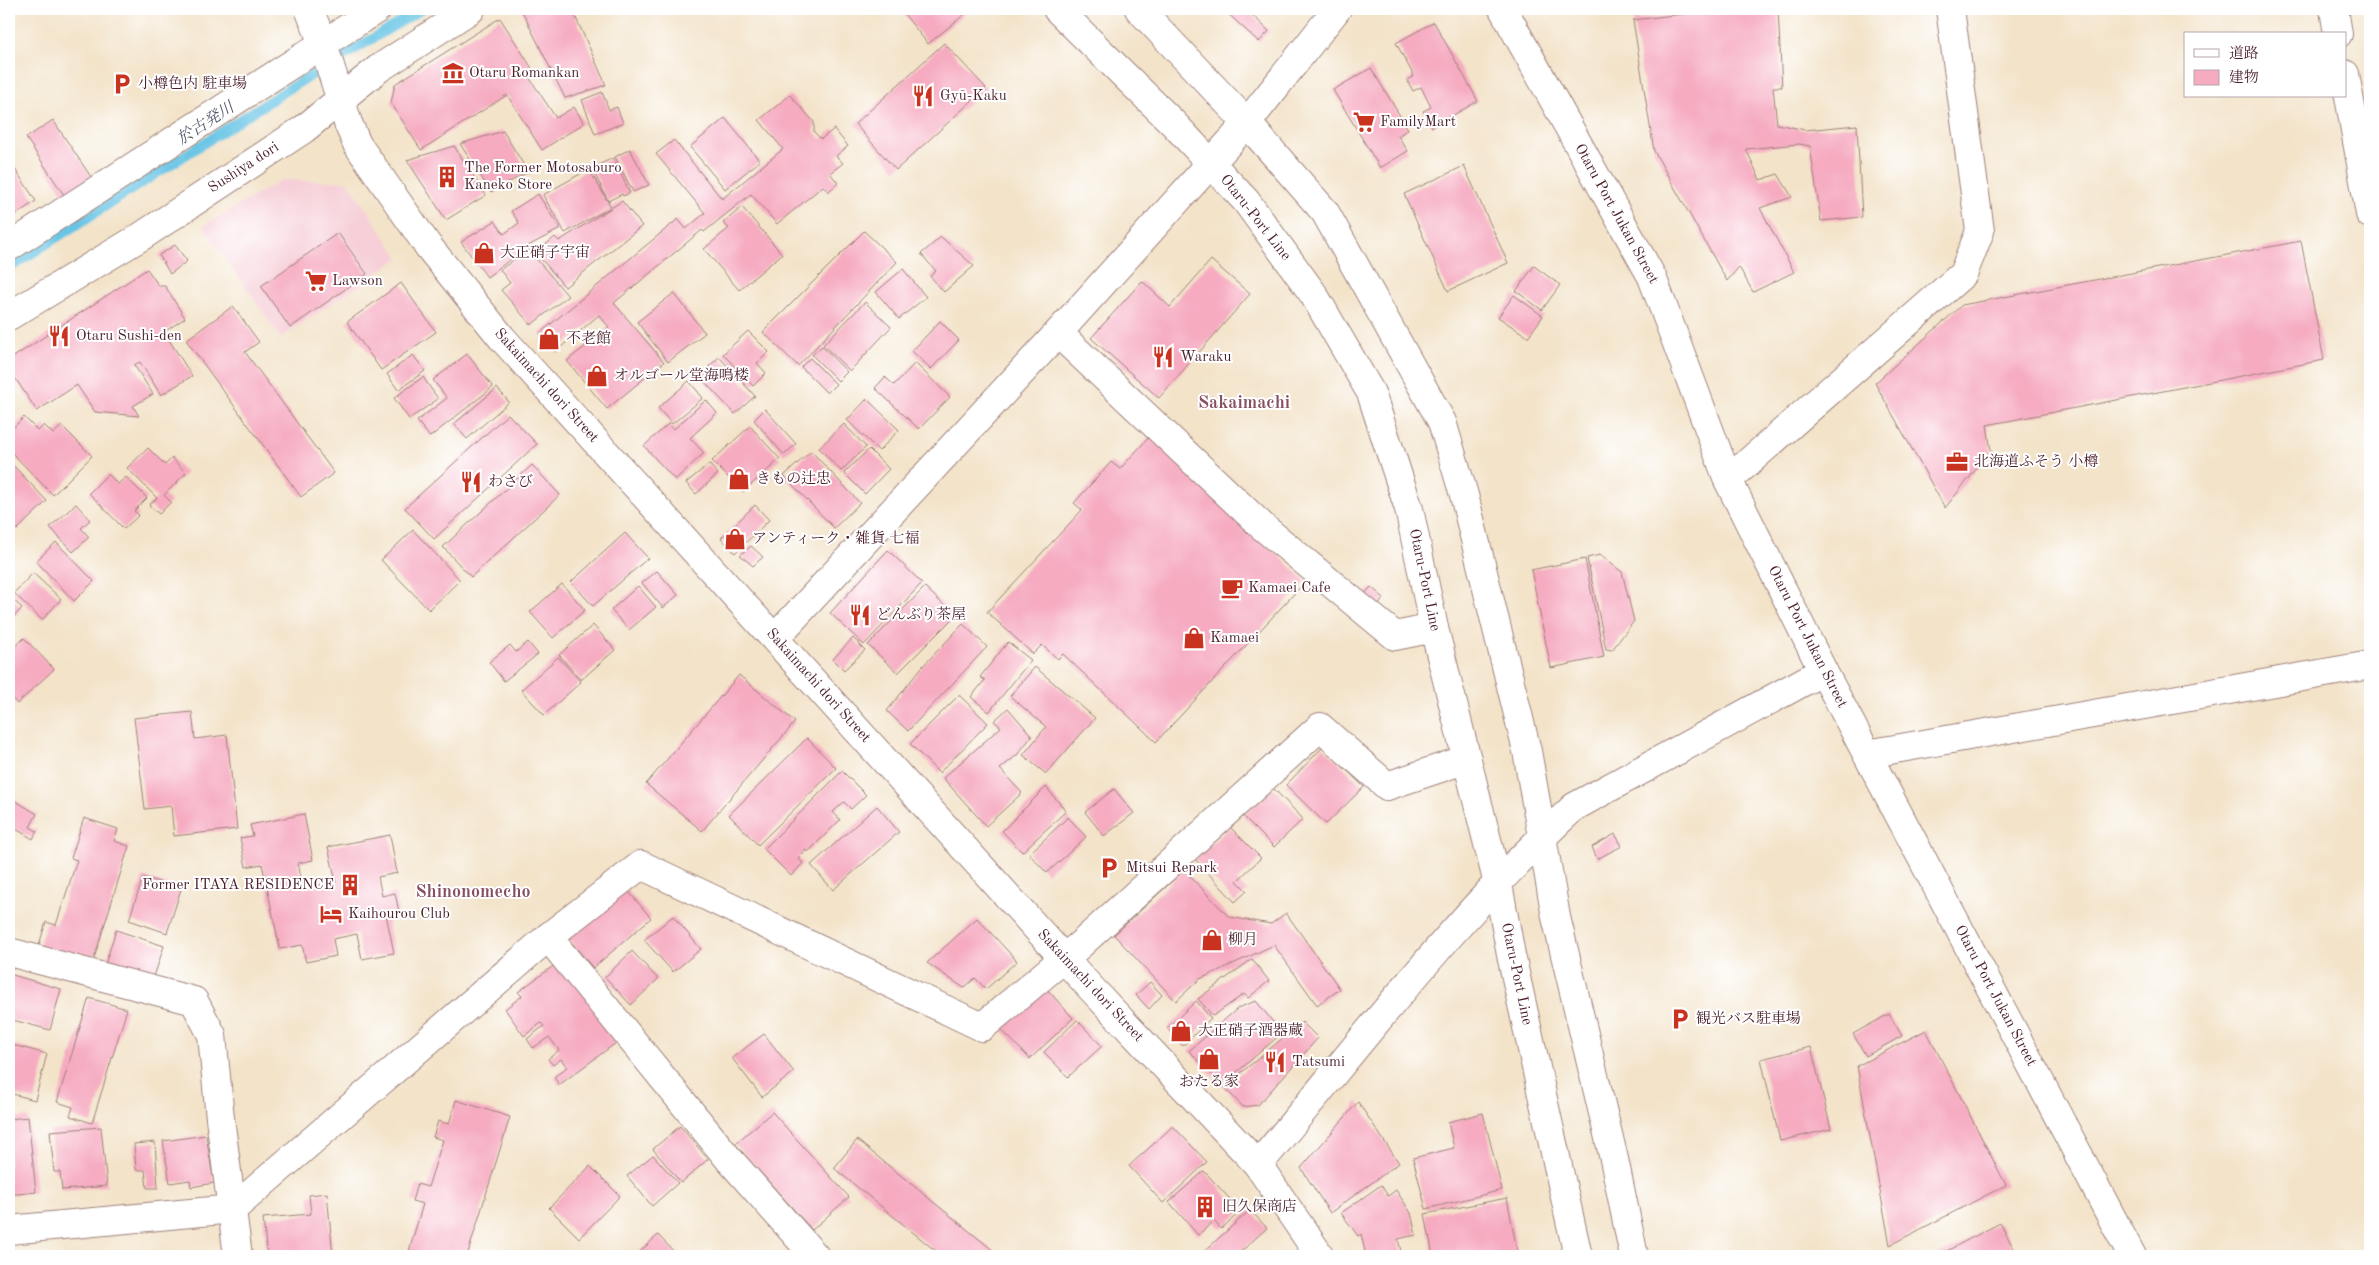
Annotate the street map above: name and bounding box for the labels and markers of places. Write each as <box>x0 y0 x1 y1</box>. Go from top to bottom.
museum icon: Otaru Romankan <box>440 60 466 86</box>
place label: Otaru Romankan <box>469 66 579 81</box>
parking icon: 小樽色内 駐車場 <box>109 71 135 97</box>
place label: 小樽色内 駐車場 <box>138 75 247 92</box>
restaurant icon: Gyū-Kaku <box>910 83 936 109</box>
place label: Gyū-Kaku <box>940 89 1007 104</box>
supermarket icon: FamilyMart <box>1351 109 1377 135</box>
place label: FamilyMart <box>1380 115 1456 130</box>
place label: The Former Motosaburo Kaneko Store <box>464 161 622 193</box>
building icon: The Former Motosaburo Kaneko Store <box>434 164 460 190</box>
shop icon: 大正硝子宇宙 <box>471 240 497 266</box>
place label: 大正硝子宇宙 <box>500 244 590 261</box>
supermarket icon: Lawson <box>303 268 329 294</box>
place label: Lawson <box>332 274 383 289</box>
restaurant icon: Otaru Sushi-den <box>46 323 72 349</box>
shop icon: 不老館 <box>536 326 562 352</box>
place label: Otaru Sushi-den <box>76 329 182 344</box>
place label: 不老館 <box>566 330 611 347</box>
restaurant icon: Waraku <box>1150 344 1176 370</box>
place label: Waraku <box>1180 350 1232 365</box>
shop icon: オルゴール堂海鳴楼 <box>584 363 610 389</box>
place label: オルゴール堂海鳴楼 <box>614 367 749 384</box>
office icon: 北海道ふそう 小樽 <box>1944 449 1970 475</box>
place label: 北海道ふそう 小樽 <box>1974 453 2098 470</box>
shop icon: きもの辻忠 <box>726 466 752 492</box>
restaurant icon: わさび <box>458 469 484 495</box>
place label: きもの辻忠 <box>756 470 831 487</box>
place label: わさび <box>488 473 533 490</box>
shop icon: アンティーク・雑貨 七福 <box>722 526 748 552</box>
place label: アンティーク・雑貨 七福 <box>752 530 919 547</box>
cafe icon: Kamaei Cafe <box>1219 575 1245 601</box>
place label: Kamaei Cafe <box>1248 581 1331 596</box>
restaurant icon: どんぶり茶屋 <box>847 602 873 628</box>
place label: どんぶり茶屋 <box>876 606 966 623</box>
shop icon: Kamaei <box>1181 625 1207 651</box>
place label: Kamaei <box>1210 631 1259 646</box>
parking icon: Mitsui Repark <box>1096 855 1122 881</box>
place label: Mitsui Repark <box>1126 861 1218 876</box>
building icon: Former ITAYA RESIDENCE <box>337 872 363 898</box>
place label: Former ITAYA RESIDENCE <box>142 878 334 893</box>
hotel icon: Kaihourou Club <box>318 901 344 927</box>
place label: Kaihourou Club <box>348 907 450 922</box>
shop icon: 柳月 <box>1199 927 1225 953</box>
place label: 柳月 <box>1228 931 1258 948</box>
parking icon: 観光バス駐車場 <box>1667 1006 1693 1032</box>
place label: 観光バス駐車場 <box>1696 1010 1801 1027</box>
shop icon: 大正硝子酒器蔵 <box>1168 1018 1194 1044</box>
place label: 大正硝子酒器蔵 <box>1198 1022 1303 1039</box>
shop icon: おたる家 <box>1196 1046 1222 1072</box>
restaurant icon: Tatsumi <box>1262 1049 1288 1075</box>
place label: Tatsumi <box>1292 1055 1345 1070</box>
place label: おたる家 <box>1179 1073 1239 1090</box>
building icon: 旧久保商店 <box>1192 1194 1218 1220</box>
place label: 旧久保商店 <box>1222 1198 1297 1215</box>

